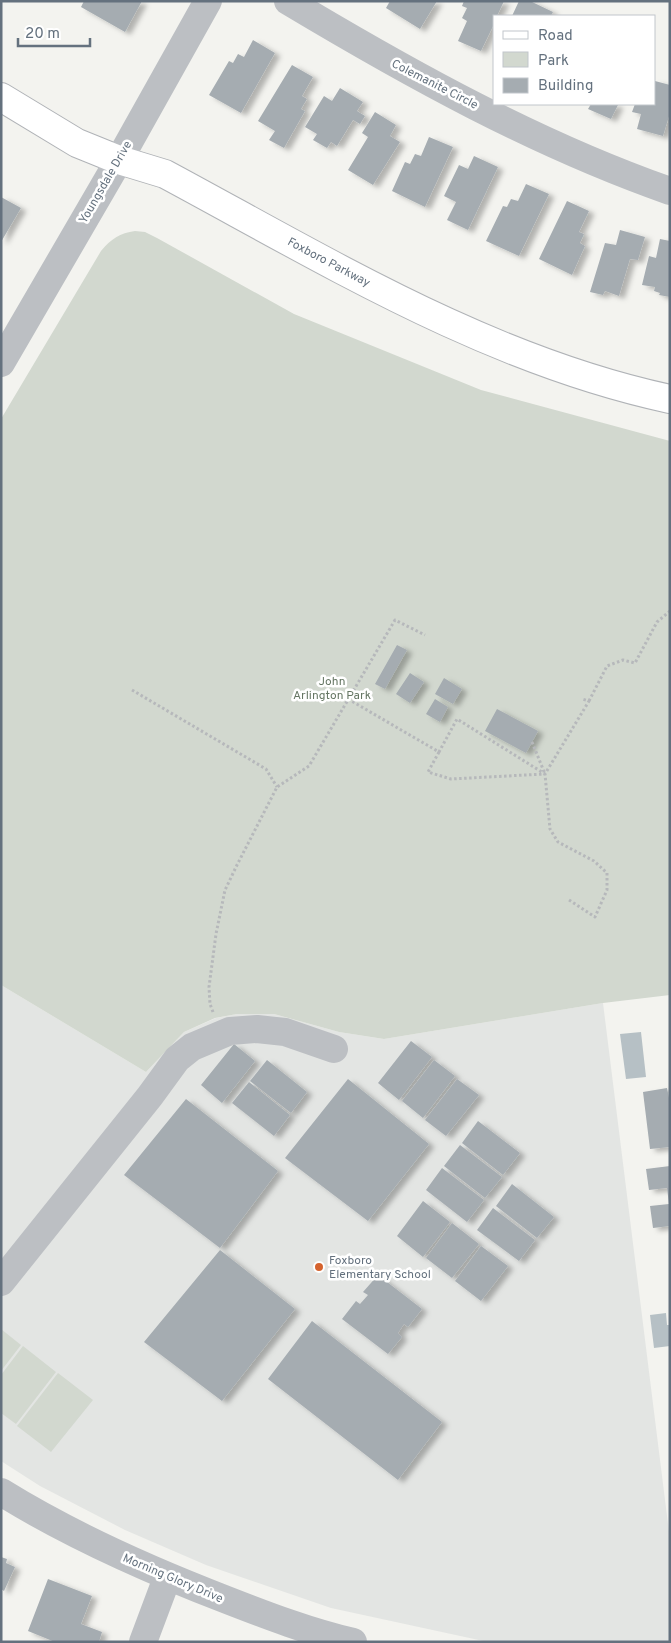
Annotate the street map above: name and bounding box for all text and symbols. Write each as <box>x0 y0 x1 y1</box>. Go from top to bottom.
scale bar <box>18 15 90 47</box>
legend <box>493 15 656 105</box>
text: 20 m <box>25 25 60 44</box>
text: Road <box>538 27 573 46</box>
text: Park <box>538 52 569 71</box>
street label: Colemanite Circle <box>388 56 481 114</box>
text: Building <box>538 77 593 96</box>
street label: Youngsdale Drive <box>76 138 136 227</box>
street label: Foxboro Parkway <box>284 234 373 291</box>
park label: John Arlington Park <box>293 674 371 704</box>
place label: Foxboro Elementary School <box>329 1253 431 1283</box>
marker: Foxboro Elementary School <box>313 1261 325 1273</box>
street label: Morning Glory Drive <box>120 1551 225 1607</box>

